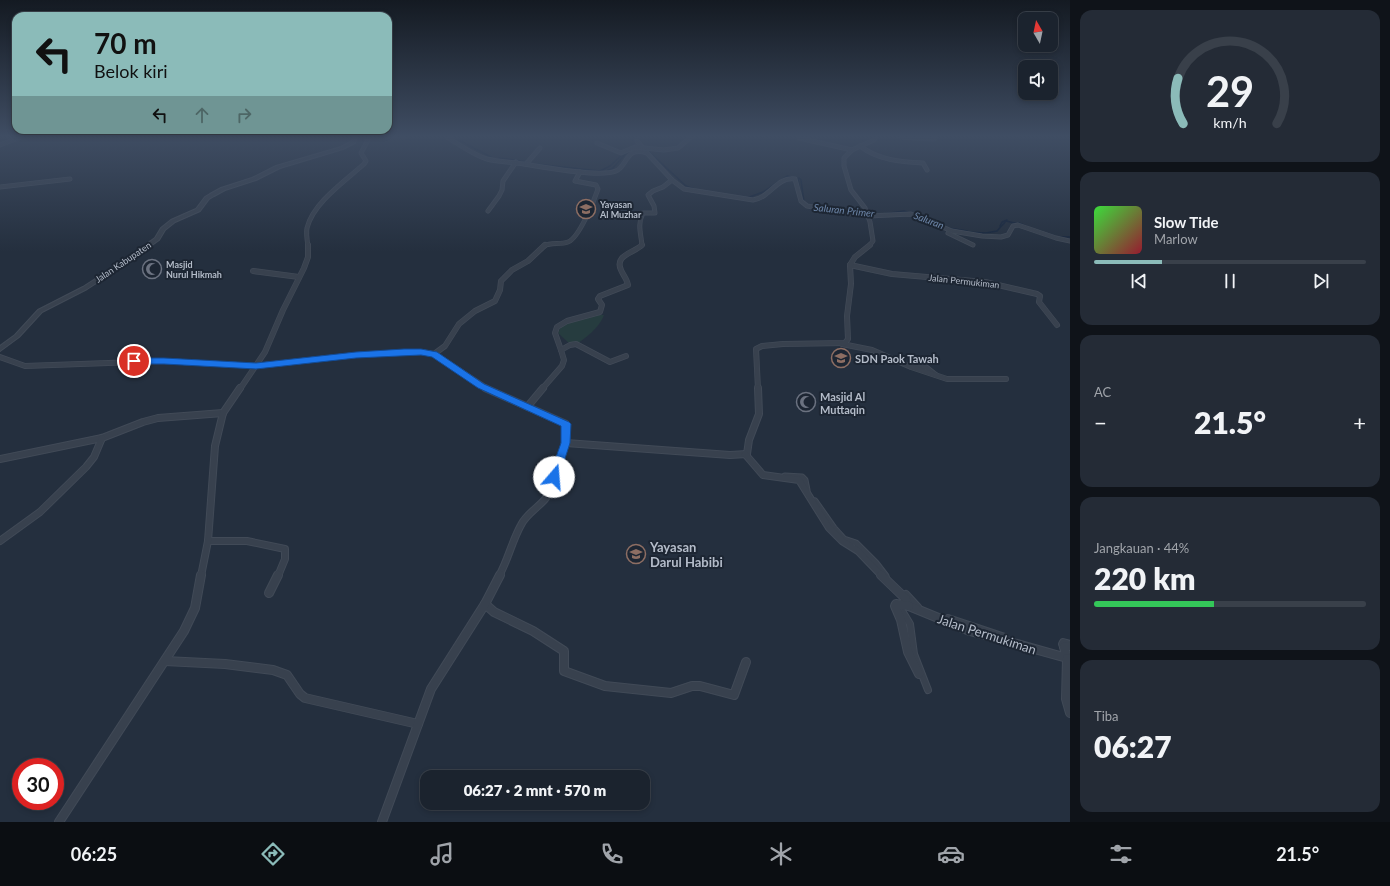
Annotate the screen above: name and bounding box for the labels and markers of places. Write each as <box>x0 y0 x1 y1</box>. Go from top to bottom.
school or university icon: Yayasan Al Muzhar <box>575 198 597 220</box>
place label: Yayasan Al Muzhar <box>599 199 642 220</box>
mosque icon: Masjid Nurul Hikmah <box>141 258 163 280</box>
place label: Masjid Nurul Hikmah <box>166 259 222 280</box>
pin <box>117 344 151 378</box>
school or university icon: SDN Paok Tawah <box>830 347 852 369</box>
place label: SDN Paok Tawah <box>855 352 939 365</box>
place label: Masjid Al Muttaqin <box>820 390 865 416</box>
mosque icon: Masjid Al Muttaqin <box>795 391 817 413</box>
place label: Yayasan Darul Habibi <box>649 539 723 570</box>
school or university icon: Yayasan Darul Habibi <box>625 543 647 565</box>

